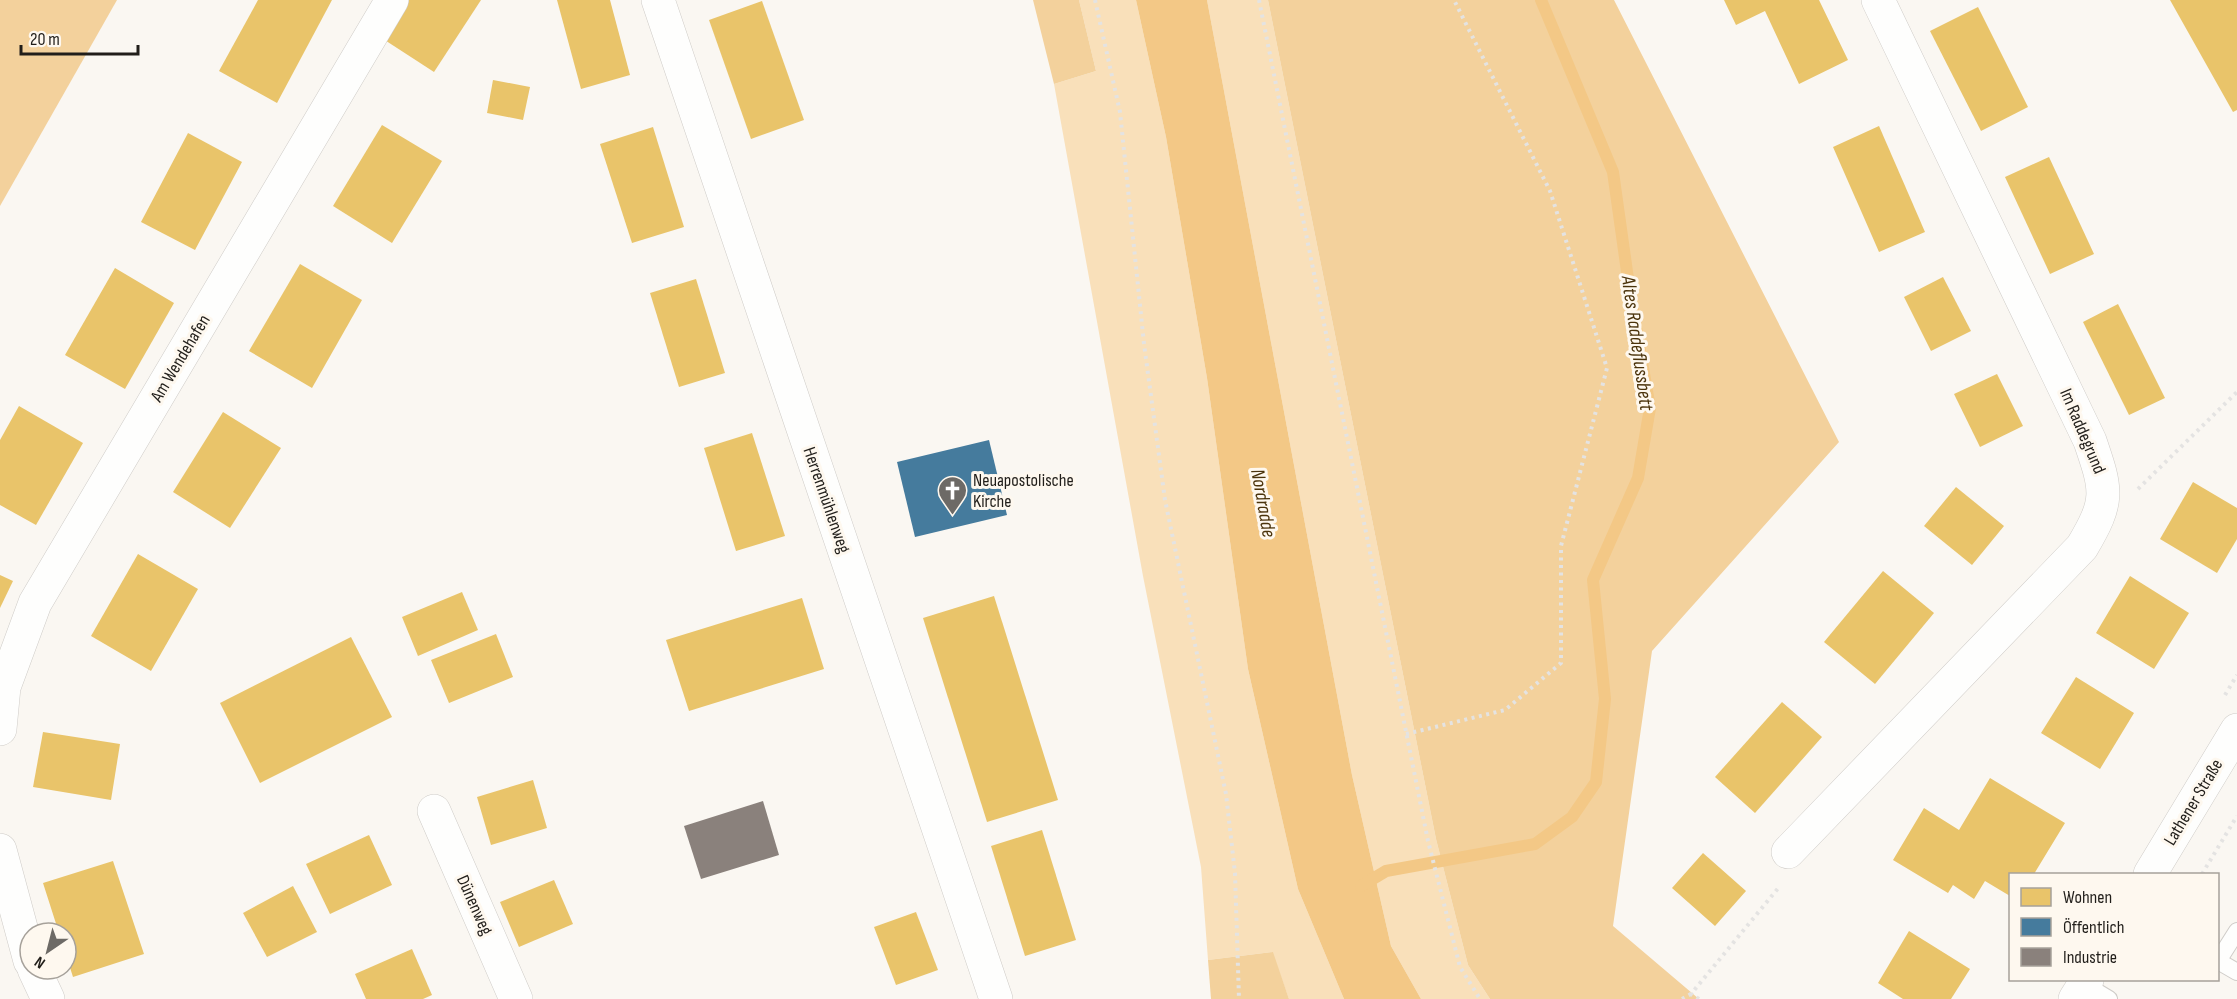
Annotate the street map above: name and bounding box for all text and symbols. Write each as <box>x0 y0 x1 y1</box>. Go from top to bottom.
scale bar <box>21 18 138 56</box>
text: 20 m <box>30 29 60 50</box>
water label: Altes Raddeflussbett <box>1616 273 1658 413</box>
street label: Am Wendehafen <box>146 311 215 406</box>
street label: Im Raddegrund <box>2055 385 2110 477</box>
street label: Herrenmühlenweg <box>799 444 855 556</box>
water label: Nordradde <box>1245 467 1281 540</box>
place label: Neuapostolische Kirche <box>973 470 1074 512</box>
church icon: Neuapostolische Kirche <box>936 474 968 516</box>
street label: Lathener Straße <box>2160 755 2227 849</box>
street label: Dünenweg <box>452 872 497 938</box>
legend <box>2009 873 2219 981</box>
text: Wohnen <box>2063 887 2112 908</box>
text: Öffentlich <box>2063 917 2124 938</box>
north arrow <box>18 921 78 981</box>
text: Industrie <box>2063 947 2117 968</box>
text: N <box>31 952 49 972</box>

